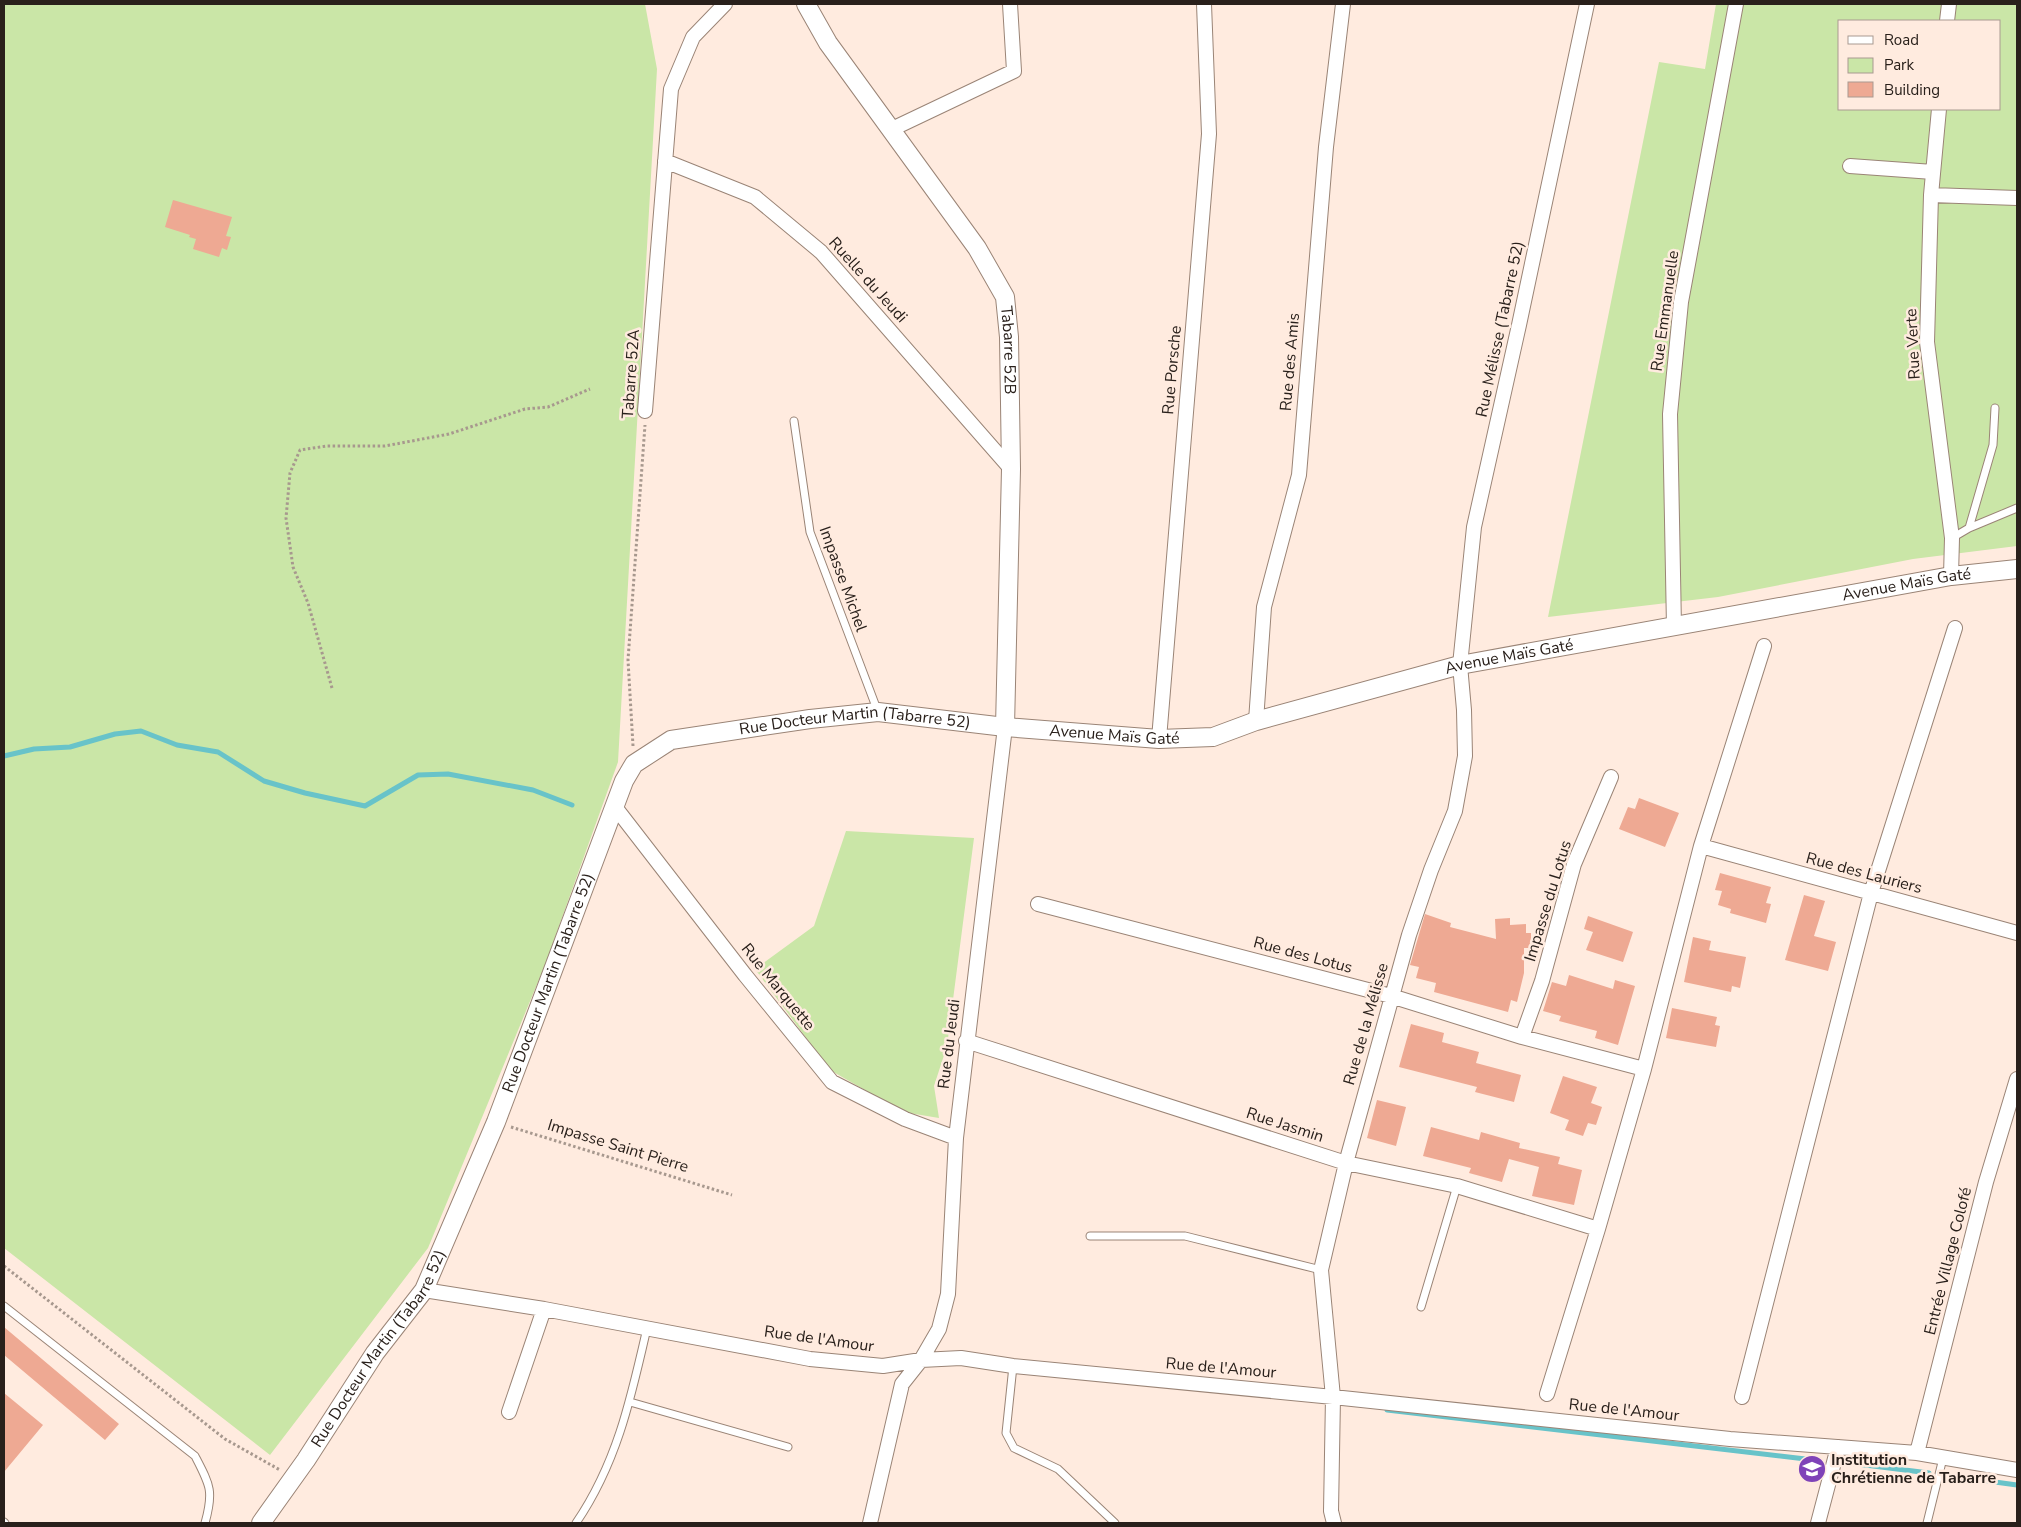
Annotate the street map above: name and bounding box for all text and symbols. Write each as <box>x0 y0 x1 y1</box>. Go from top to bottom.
legend <box>1838 20 2001 110</box>
text: Road <box>1884 30 1919 50</box>
text: Park <box>1884 55 1914 75</box>
text: Building <box>1884 80 1940 100</box>
street label: Ruelle du Jeudi <box>824 232 912 328</box>
street label: Rue Mélisse (Tabarre 52) <box>1471 239 1529 419</box>
street label: Rue Emmanuelle <box>1646 249 1684 373</box>
street label: Tabarre 52B <box>995 305 1021 395</box>
street label: Rue Verte <box>1900 308 1926 380</box>
street label: Rue des Amis <box>1275 312 1305 412</box>
street label: Rue Porsche <box>1157 325 1187 415</box>
street label: Tabarre 52A <box>617 328 645 419</box>
street label: Impasse Michel <box>814 523 872 635</box>
street label: Avenue Maïs Gaté <box>1840 563 1972 607</box>
street label: Avenue Maïs Gaté <box>1442 634 1575 680</box>
street label: Rue Docteur Martin (Tabarre 52) <box>738 701 972 741</box>
street label: Avenue Maïs Gaté <box>1049 719 1180 750</box>
street label: Impasse du Lotus <box>1519 838 1577 964</box>
street label: Rue des Lauriers <box>1803 847 1925 899</box>
street label: Rue Docteur Martin (Tabarre 52) <box>497 870 599 1096</box>
street label: Rue des Lotus <box>1251 931 1355 979</box>
street label: Rue Marquette <box>736 939 820 1035</box>
street label: Rue de la Mélisse <box>1338 960 1394 1088</box>
street label: Rue du Jeudi <box>933 998 965 1090</box>
street label: Rue Jasmin <box>1243 1102 1327 1148</box>
street label: Impasse Saint Pierre <box>545 1114 691 1178</box>
street label: Entrée Village Colofé <box>1919 1185 1977 1337</box>
street label: Rue Docteur Martin (Tabarre 52) <box>306 1246 451 1452</box>
street label: Rue de l'Amour <box>763 1320 876 1358</box>
street label: Rue de l'Amour <box>1165 1352 1277 1384</box>
street label: Rue de l'Amour <box>1568 1393 1681 1427</box>
place label: Institution Chrétienne de Tabarre <box>1831 1449 1996 1489</box>
school or university icon: Institution Chrétienne de Tabarre <box>1797 1454 1827 1484</box>

